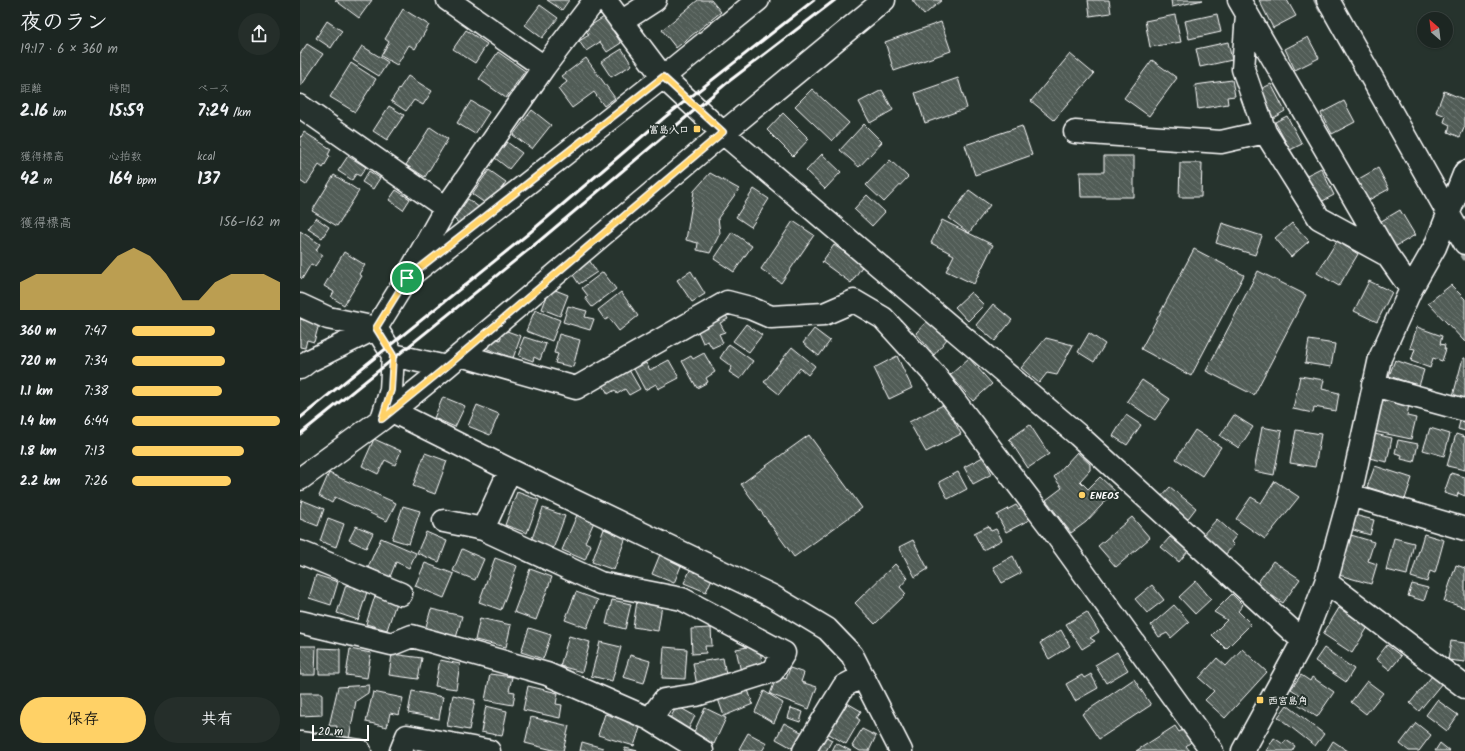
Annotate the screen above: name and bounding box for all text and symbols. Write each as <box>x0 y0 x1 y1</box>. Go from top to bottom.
text: 夜のラン <box>20 6 108 41</box>
north arrow <box>1417 12 1453 48</box>
map controls <box>1417 12 1453 48</box>
button: share <box>238 13 280 55</box>
text: 19:17 · 6 × 360 m <box>20 39 118 60</box>
text: 距離 <box>20 80 42 98</box>
text: 時間 <box>109 80 131 98</box>
text: ペース <box>197 80 230 98</box>
text: 2.16 <box>20 98 48 125</box>
text: 15:59 <box>109 98 144 125</box>
text: 7:24 <box>197 98 229 125</box>
text: km <box>48 104 67 122</box>
text: /km <box>229 104 251 122</box>
place label: 富島入口 <box>649 122 689 138</box>
marker: 富島入口 <box>692 124 702 134</box>
text: 獲得標高 <box>20 148 64 166</box>
text: 心拍数 <box>109 148 142 166</box>
text: kcal <box>197 148 215 166</box>
text: 42 <box>20 166 39 193</box>
text: 164 <box>109 166 132 193</box>
text: 137 <box>197 166 220 193</box>
text: m <box>39 172 52 190</box>
text: bpm <box>132 172 156 190</box>
text: 156–162 m <box>219 212 280 233</box>
text: 獲得標高 <box>20 213 72 234</box>
pin <box>390 261 424 295</box>
icon: arrive <box>396 267 418 289</box>
text: 360 m <box>20 321 56 342</box>
text: 7:47 <box>84 321 106 342</box>
text: 720 m <box>20 351 56 372</box>
text: 7:34 <box>84 351 108 372</box>
text: 1.1 km <box>20 381 53 402</box>
text: 7:38 <box>84 381 108 402</box>
text: 1.4 km <box>20 411 56 432</box>
text: 6:44 <box>84 411 109 432</box>
text: 1.8 km <box>20 441 57 462</box>
text: 7:13 <box>84 441 105 462</box>
text: 2.2 km <box>20 471 60 492</box>
text: 7:26 <box>84 471 108 492</box>
place label: ENEOS <box>1090 488 1120 504</box>
marker: ENEOS <box>1077 490 1087 500</box>
place label: 西宮島角 <box>1268 693 1308 709</box>
marker: 西宮島角 <box>1255 695 1265 705</box>
button: 保存 <box>20 697 146 743</box>
button: 共有 <box>154 697 280 743</box>
scale bar <box>312 723 369 742</box>
text: 20 m <box>318 723 343 741</box>

